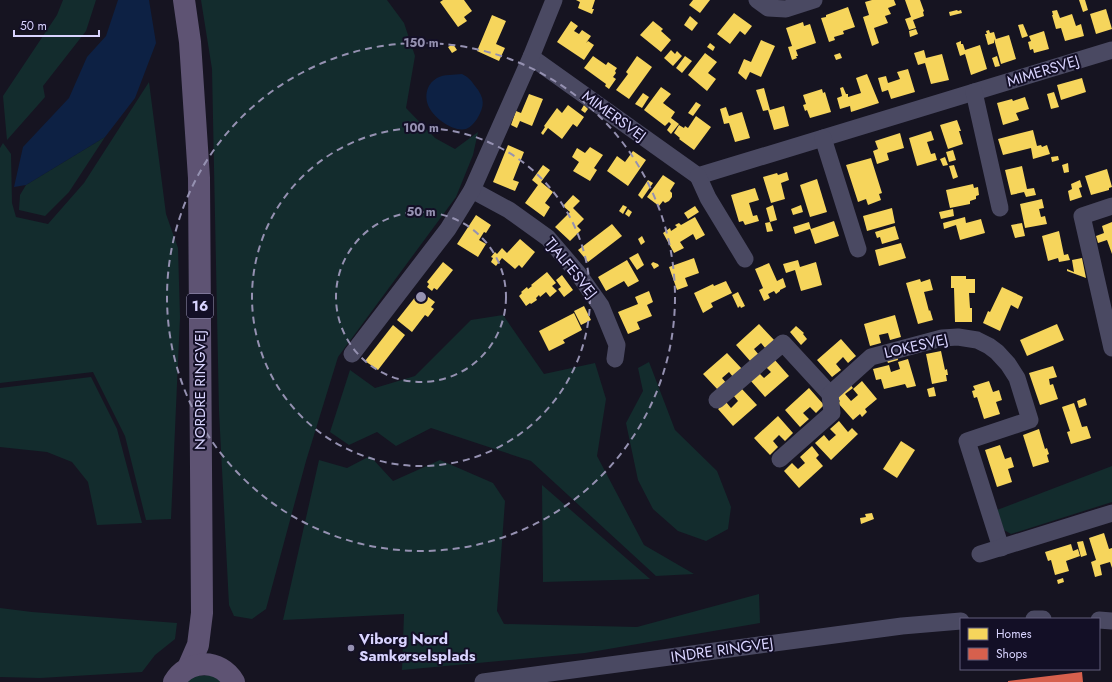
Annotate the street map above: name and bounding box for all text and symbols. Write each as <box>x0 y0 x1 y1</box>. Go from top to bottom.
scale bar <box>14 12 99 38</box>
text: 50 m <box>20 17 47 35</box>
text: 150 m <box>403 34 439 52</box>
street label: MIMERSVEJ <box>1004 50 1082 92</box>
street label: MIMERSVEJ <box>577 85 651 147</box>
text: 100 m <box>403 119 439 137</box>
text: 50 m <box>406 203 436 221</box>
street label: TJALFESVEJ <box>539 233 603 303</box>
centre of rings <box>414 290 428 304</box>
road number: 16 <box>187 294 213 318</box>
street label: LOKESVEJ <box>882 328 950 364</box>
street label: NORDRE RINGVEJ <box>189 330 211 450</box>
legend <box>960 618 1100 670</box>
text: Homes <box>996 625 1032 643</box>
place label: Viborg Nord Samkørselsplads <box>358 628 476 667</box>
street label: INDRE RINGVEJ <box>669 632 775 668</box>
marker: Viborg Nord Samkørselsplads <box>346 643 356 653</box>
text: Shops <box>996 645 1027 663</box>

